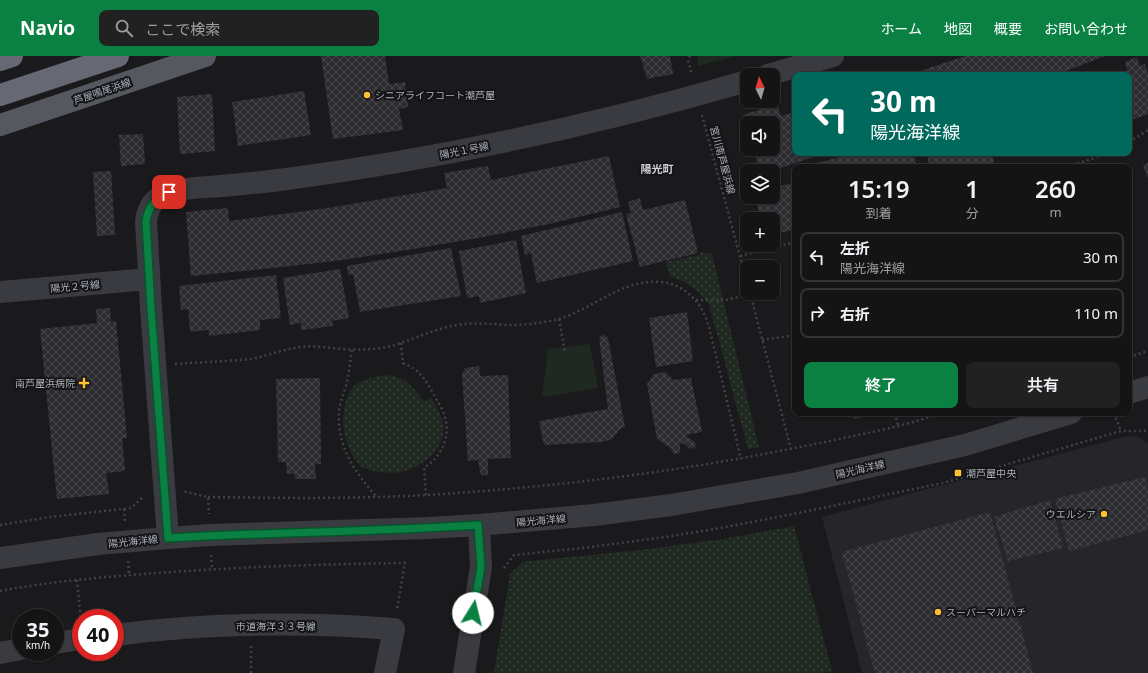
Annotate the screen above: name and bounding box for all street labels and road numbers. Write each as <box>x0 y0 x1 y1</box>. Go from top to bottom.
street label: 芦屋鳴尾浜線 <box>71 75 133 107</box>
street label: 宮川南芦屋浜線 <box>707 124 739 196</box>
street label: 陽光１号線 <box>438 138 490 162</box>
street label: 陽光２号線 <box>49 277 101 295</box>
street label: 陽光海洋線 <box>834 457 886 481</box>
street label: 陽光海洋線 <box>515 511 567 529</box>
street label: 陽光海洋線 <box>107 531 159 551</box>
street label: 市道海洋３３号線 <box>236 619 316 633</box>

